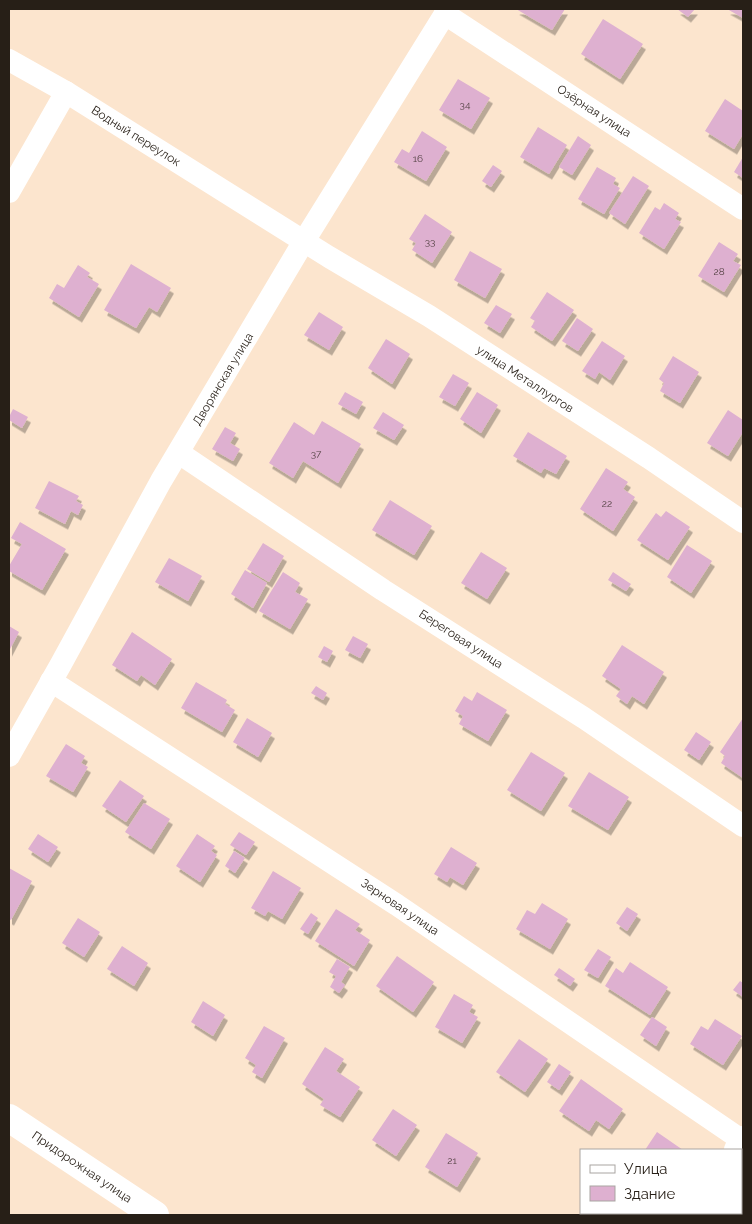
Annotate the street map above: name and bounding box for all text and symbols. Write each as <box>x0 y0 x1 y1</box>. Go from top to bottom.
street label: Озёрная улица <box>554 82 634 140</box>
house number: 34 <box>460 99 471 110</box>
street label: Водный переулок <box>89 103 183 169</box>
house number: 16 <box>413 153 423 164</box>
house number: 33 <box>425 236 435 247</box>
house number: 28 <box>713 266 725 277</box>
street label: Дворянская улица <box>190 330 256 428</box>
street label: улица Металлургов <box>474 342 576 416</box>
house number: 37 <box>311 448 322 459</box>
house number: 22 <box>602 498 612 509</box>
street label: Береговая улица <box>416 607 506 671</box>
street label: Зерновая улица <box>358 876 442 938</box>
street label: Придорожная улица <box>29 1128 135 1206</box>
legend <box>580 1149 742 1214</box>
house number: 21 <box>447 1155 457 1166</box>
text: Улица <box>624 1160 668 1178</box>
text: Здание <box>624 1185 676 1203</box>

